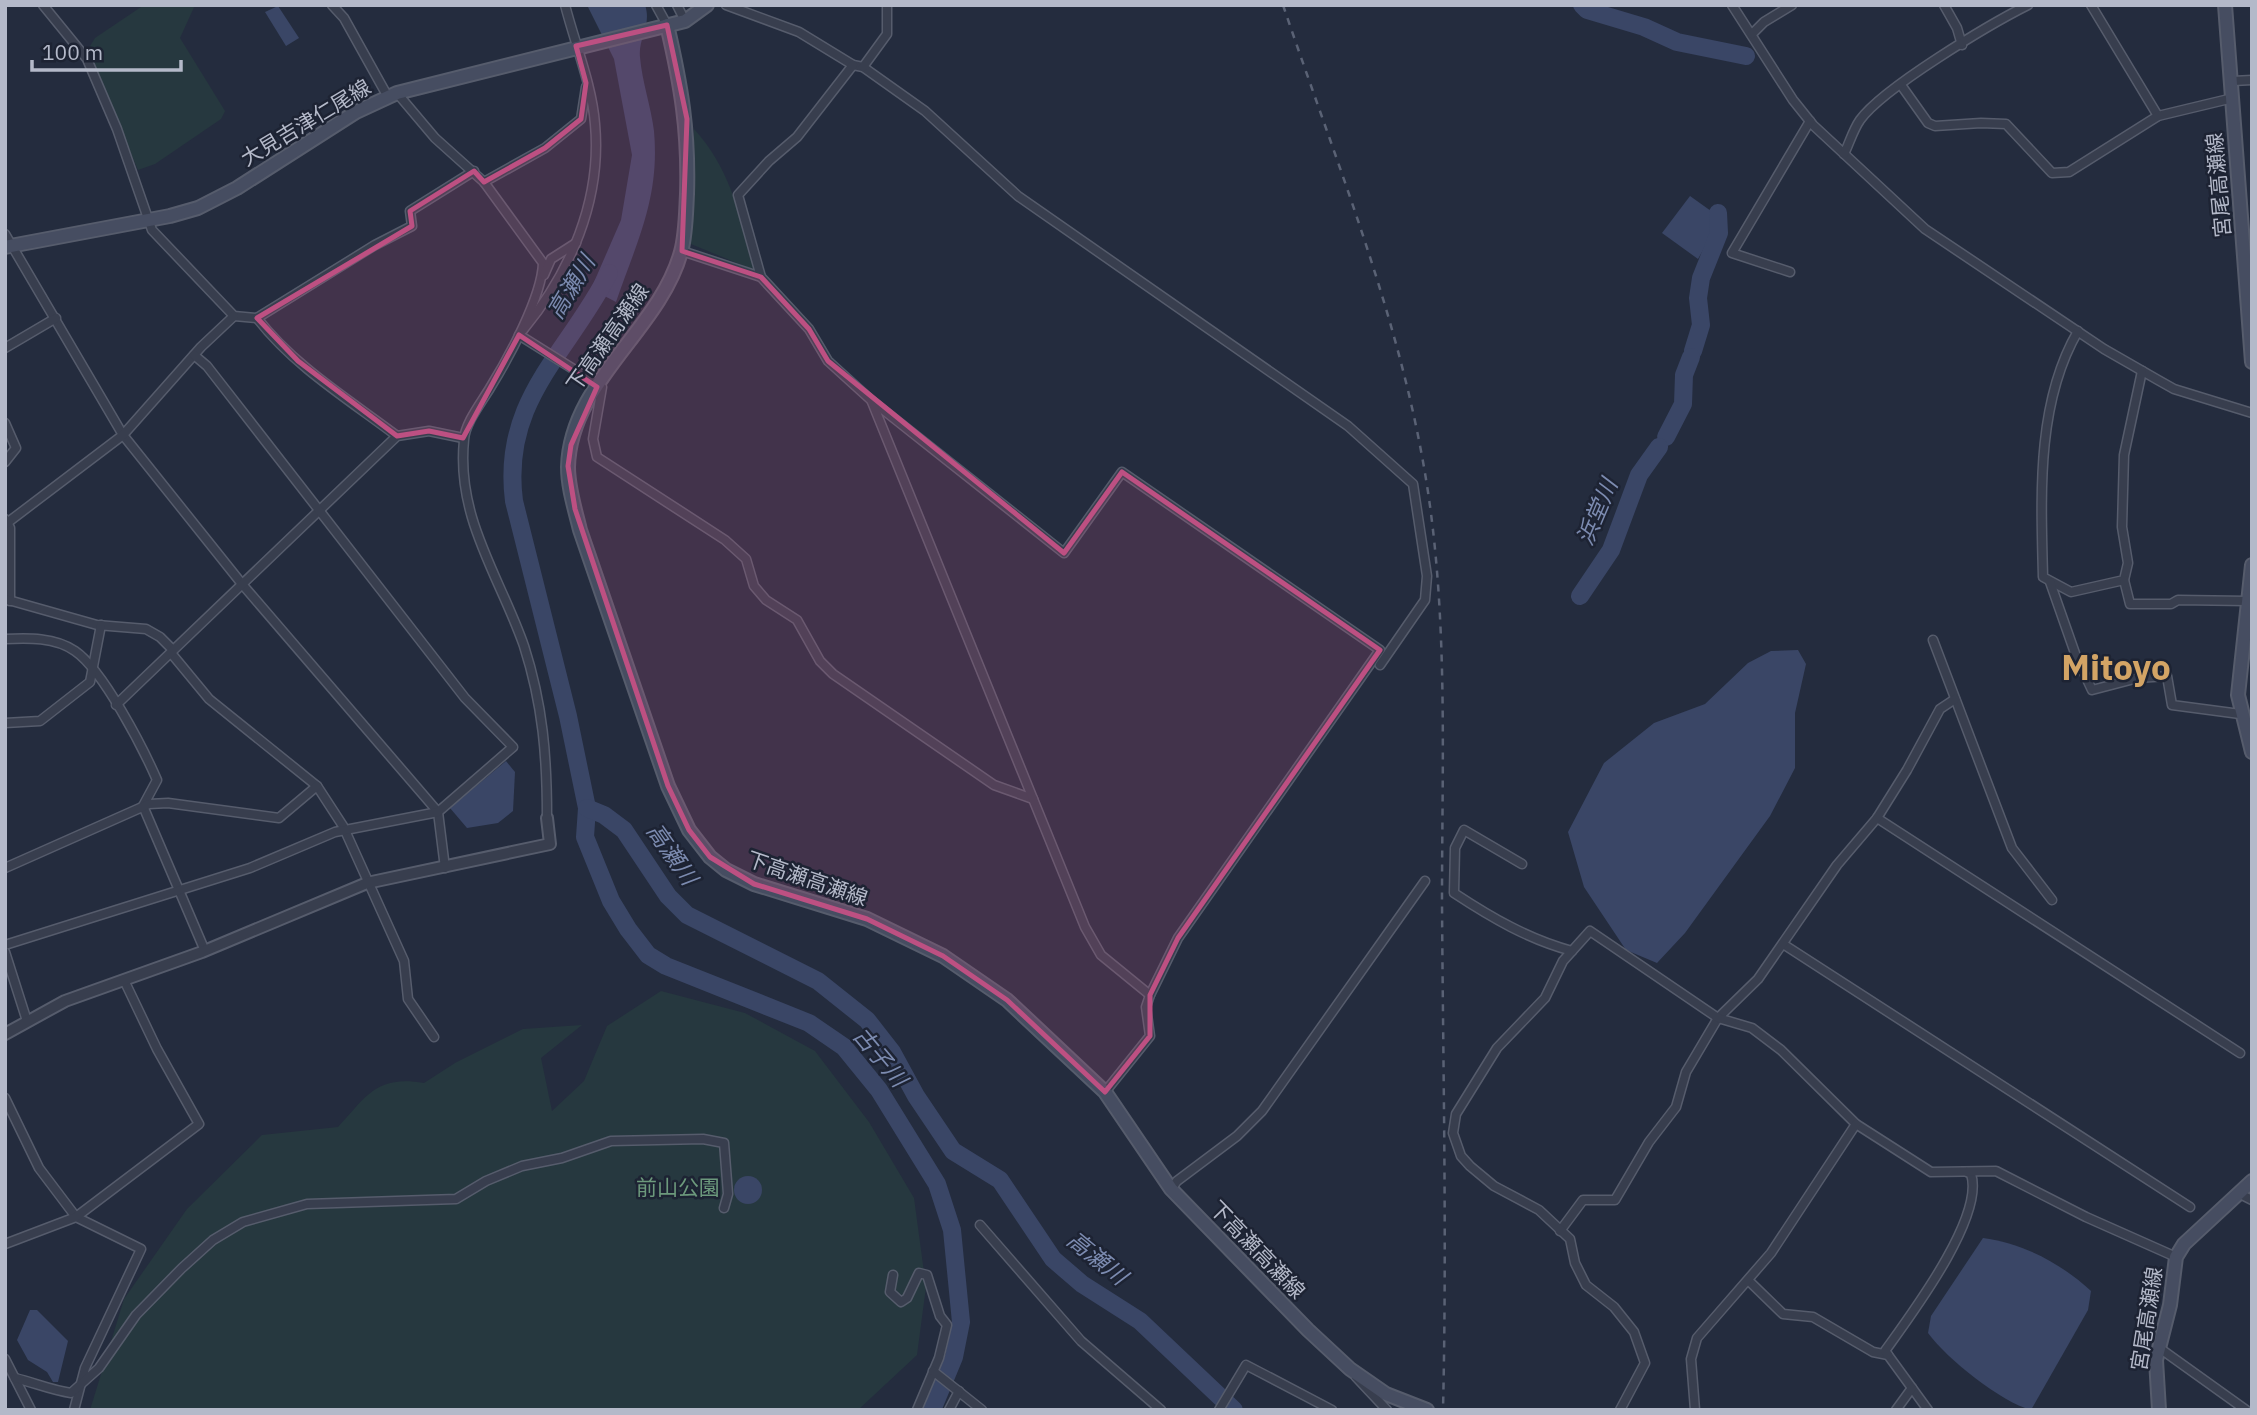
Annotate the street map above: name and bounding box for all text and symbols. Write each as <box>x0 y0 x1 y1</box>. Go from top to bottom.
scale bar <box>32 28 180 72</box>
text: 100 m <box>42 38 103 66</box>
street label: 大見吉津仁尾線 <box>235 72 376 172</box>
street label: 宮尾高瀬線 <box>2199 132 2237 239</box>
water label: 高瀬川 <box>540 247 602 324</box>
street label: 下高瀬高瀬線 <box>560 278 655 397</box>
water label: 浜堂川 <box>1569 471 1625 549</box>
district label: Mitoyo <box>2061 644 2171 690</box>
water label: 高瀬川 <box>641 817 707 893</box>
street label: 下高瀬高瀬線 <box>743 844 871 912</box>
water label: 古子川 <box>847 1020 916 1095</box>
park label: 前山公園 <box>636 1173 720 1201</box>
street label: 下高瀬高瀬線 <box>1204 1194 1312 1304</box>
water label: 高瀬川 <box>1061 1224 1136 1292</box>
street label: 宮尾高瀬線 <box>2124 1265 2168 1373</box>

